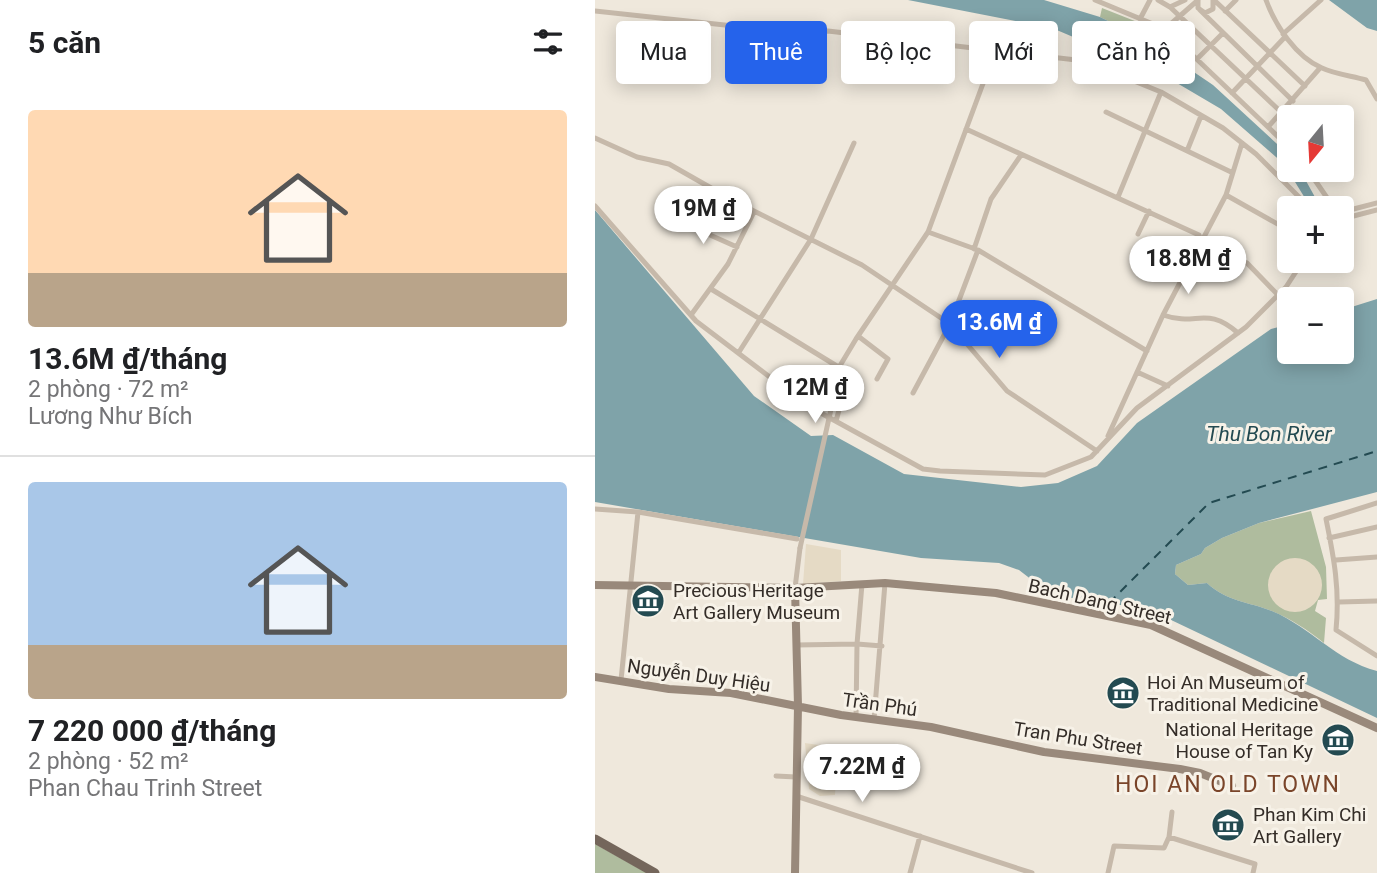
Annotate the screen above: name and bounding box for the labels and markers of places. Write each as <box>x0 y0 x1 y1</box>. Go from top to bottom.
pin: 19M ₫ <box>654 187 752 246</box>
pin: 18.8M ₫ <box>1123 236 1253 296</box>
pin: 13.6M ₫ <box>934 300 1064 360</box>
pin: 12M ₫ <box>766 366 864 425</box>
place label: Precious Heritage Art Gallery Museum <box>673 579 840 624</box>
museum icon: Precious Heritage Art Gallery Museum <box>629 582 667 620</box>
place label: Hoi An Museum of Traditional Medicine <box>1147 671 1318 716</box>
museum icon: Hoi An Museum of Traditional Medicine <box>1104 674 1142 712</box>
place label: National Heritage House of Tan Ky <box>1165 718 1313 763</box>
museum icon: National Heritage House of Tan Ky <box>1319 721 1357 759</box>
pin: 7.22M ₫ <box>797 744 927 804</box>
place label: Phan Kim Chi Art Gallery <box>1253 803 1366 848</box>
museum icon: Phan Kim Chi Art Gallery <box>1209 806 1247 844</box>

